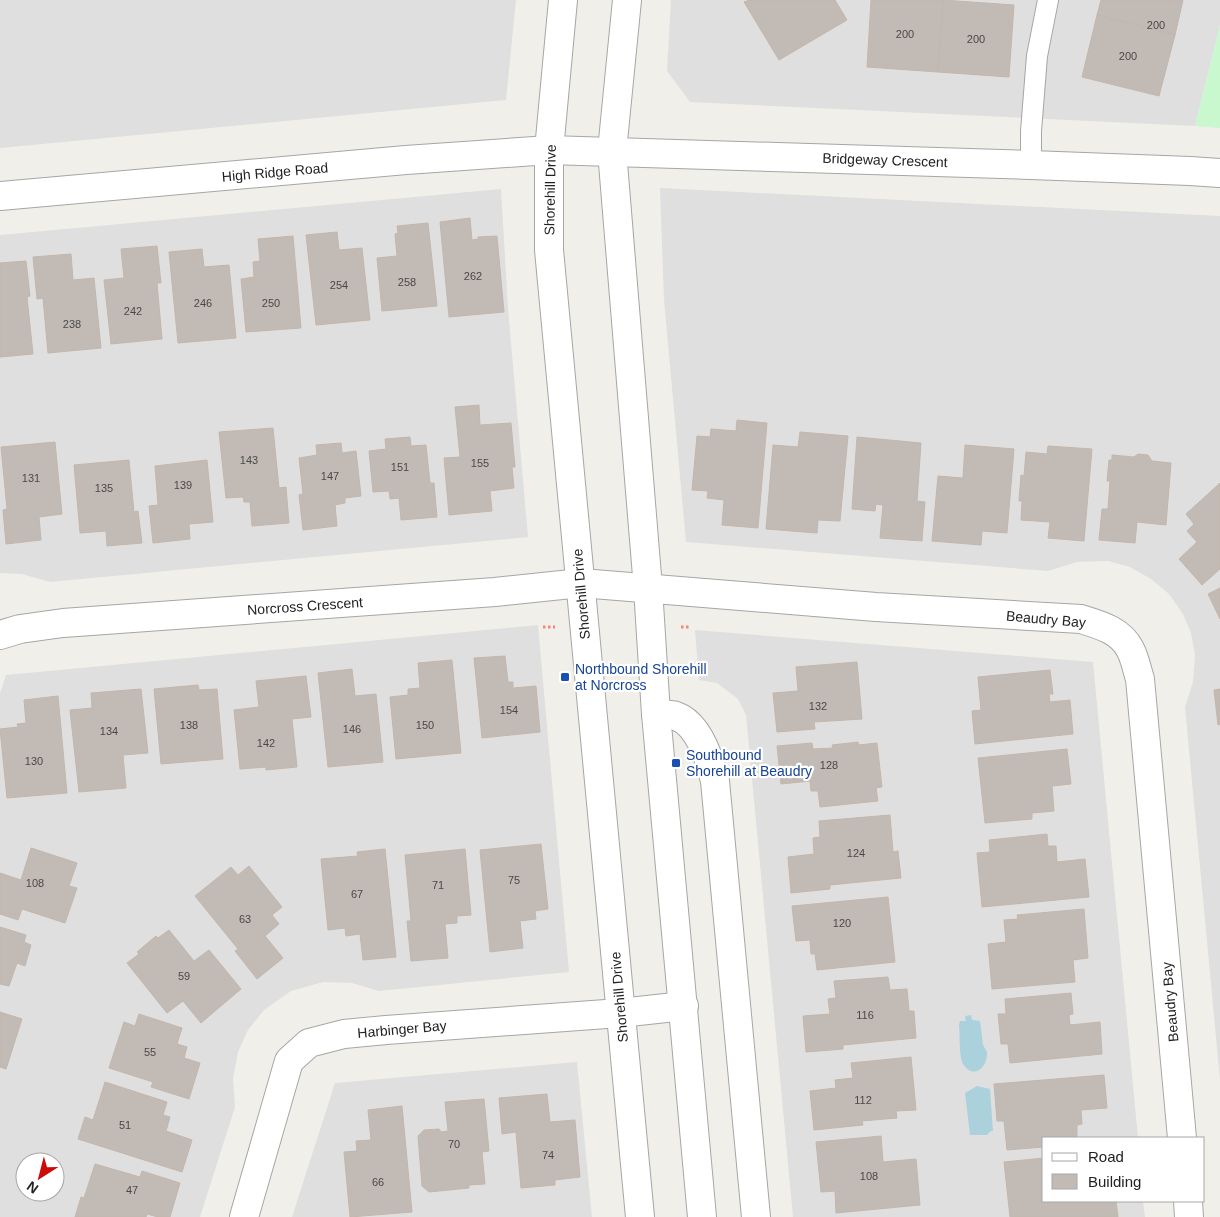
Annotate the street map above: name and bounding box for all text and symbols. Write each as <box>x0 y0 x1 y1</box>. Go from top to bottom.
house number: 200 <box>1147 19 1165 31</box>
house number: 200 <box>896 28 914 40</box>
house number: 200 <box>967 33 985 45</box>
house number: 200 <box>1119 50 1137 62</box>
street label: Shorehill Drive <box>541 144 559 236</box>
street label: Bridgeway Crescent <box>822 150 948 170</box>
street label: High Ridge Road <box>221 159 329 185</box>
house number: 262 <box>464 270 482 282</box>
house number: 258 <box>398 276 416 288</box>
house number: 254 <box>330 279 348 291</box>
house number: 246 <box>194 297 212 309</box>
house number: 250 <box>262 297 280 309</box>
house number: 242 <box>124 305 142 317</box>
house number: 238 <box>63 318 81 330</box>
house number: 143 <box>240 454 258 466</box>
house number: 155 <box>471 457 489 469</box>
house number: 151 <box>391 461 409 473</box>
house number: 147 <box>321 470 339 482</box>
house number: 131 <box>22 472 40 484</box>
house number: 139 <box>174 479 192 491</box>
house number: 135 <box>95 482 113 494</box>
street label: Shorehill Drive <box>569 548 593 640</box>
street label: Norcross Crescent <box>247 594 363 618</box>
street label: Beaudry Bay <box>1005 608 1087 630</box>
place label: Northbound Shorehill at Norcross <box>575 661 707 693</box>
marker: Northbound Shorehill at Norcross <box>559 671 571 683</box>
house number: 132 <box>809 700 827 712</box>
house number: 154 <box>500 704 518 716</box>
house number: 138 <box>180 719 198 731</box>
house number: 150 <box>416 719 434 731</box>
house number: 146 <box>343 723 361 735</box>
house number: 134 <box>100 725 118 737</box>
house number: 142 <box>257 737 275 749</box>
place label: Southbound Shorehill at Beaudry <box>686 747 812 779</box>
house number: 130 <box>25 755 43 767</box>
marker: Southbound Shorehill at Beaudry <box>670 757 682 769</box>
house number: 128 <box>820 759 838 771</box>
house number: 124 <box>847 847 865 859</box>
house number: 75 <box>508 874 520 886</box>
house number: 108 <box>26 877 44 889</box>
house number: 71 <box>432 879 444 891</box>
house number: 67 <box>351 888 363 900</box>
house number: 63 <box>239 913 251 925</box>
house number: 120 <box>833 917 851 929</box>
street label: Shorehill Drive <box>607 951 631 1043</box>
street label: Beaudry Bay <box>1159 961 1181 1043</box>
house number: 59 <box>178 970 190 982</box>
house number: 116 <box>856 1009 874 1021</box>
street label: Harbinger Bay <box>357 1017 447 1041</box>
house number: 55 <box>144 1046 156 1058</box>
house number: 112 <box>854 1094 872 1106</box>
house number: 51 <box>119 1119 131 1131</box>
legend <box>1042 1137 1205 1202</box>
house number: 70 <box>448 1138 460 1150</box>
text: Road <box>1088 1148 1124 1165</box>
house number: 74 <box>542 1149 554 1161</box>
north arrow <box>15 1152 65 1202</box>
house number: 108 <box>860 1170 878 1182</box>
text: Building <box>1088 1173 1141 1190</box>
house number: 66 <box>372 1176 384 1188</box>
text: N <box>24 1178 41 1197</box>
house number: 47 <box>126 1184 138 1196</box>

